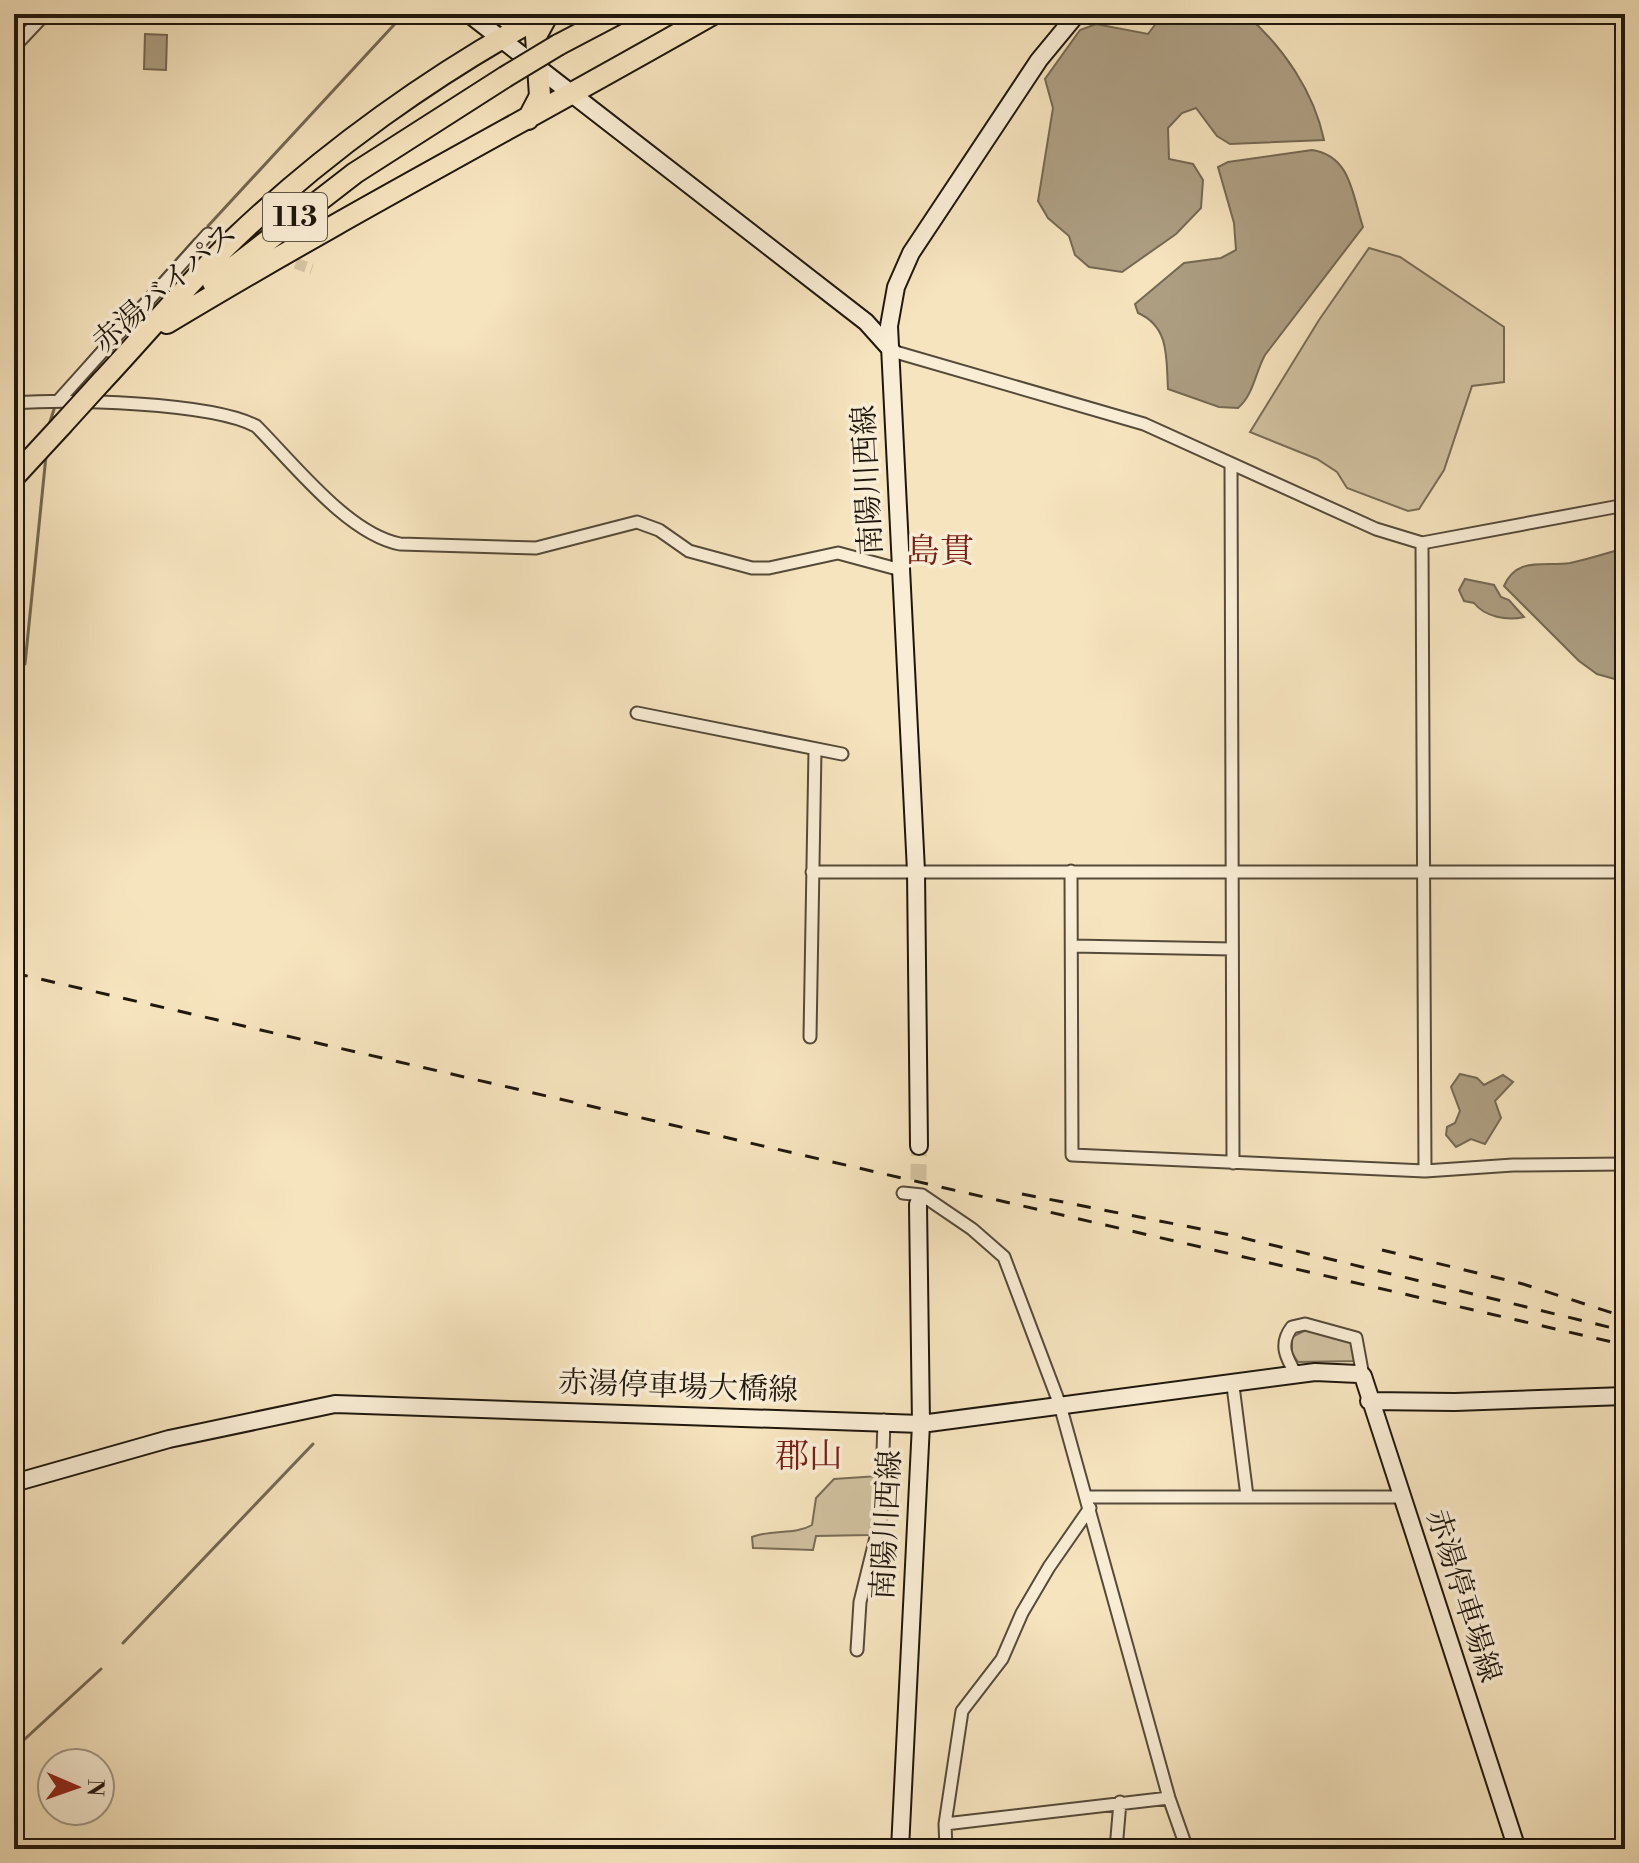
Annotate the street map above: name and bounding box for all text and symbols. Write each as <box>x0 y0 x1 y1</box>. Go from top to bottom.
road number: 113 <box>263 193 327 241</box>
street label: 赤湯バイパス <box>85 215 245 361</box>
street label: 南陽川西線 <box>845 404 891 556</box>
district label: 島貫 <box>906 531 974 573</box>
street label: 赤湯停車場大橋線 <box>557 1364 799 1410</box>
district label: 郡山 <box>775 1436 843 1478</box>
street label: 南陽川西線 <box>864 1449 910 1601</box>
street label: 赤湯停車場線 <box>1417 1505 1509 1687</box>
north arrow <box>36 1747 116 1827</box>
text: N <box>81 1778 108 1797</box>

